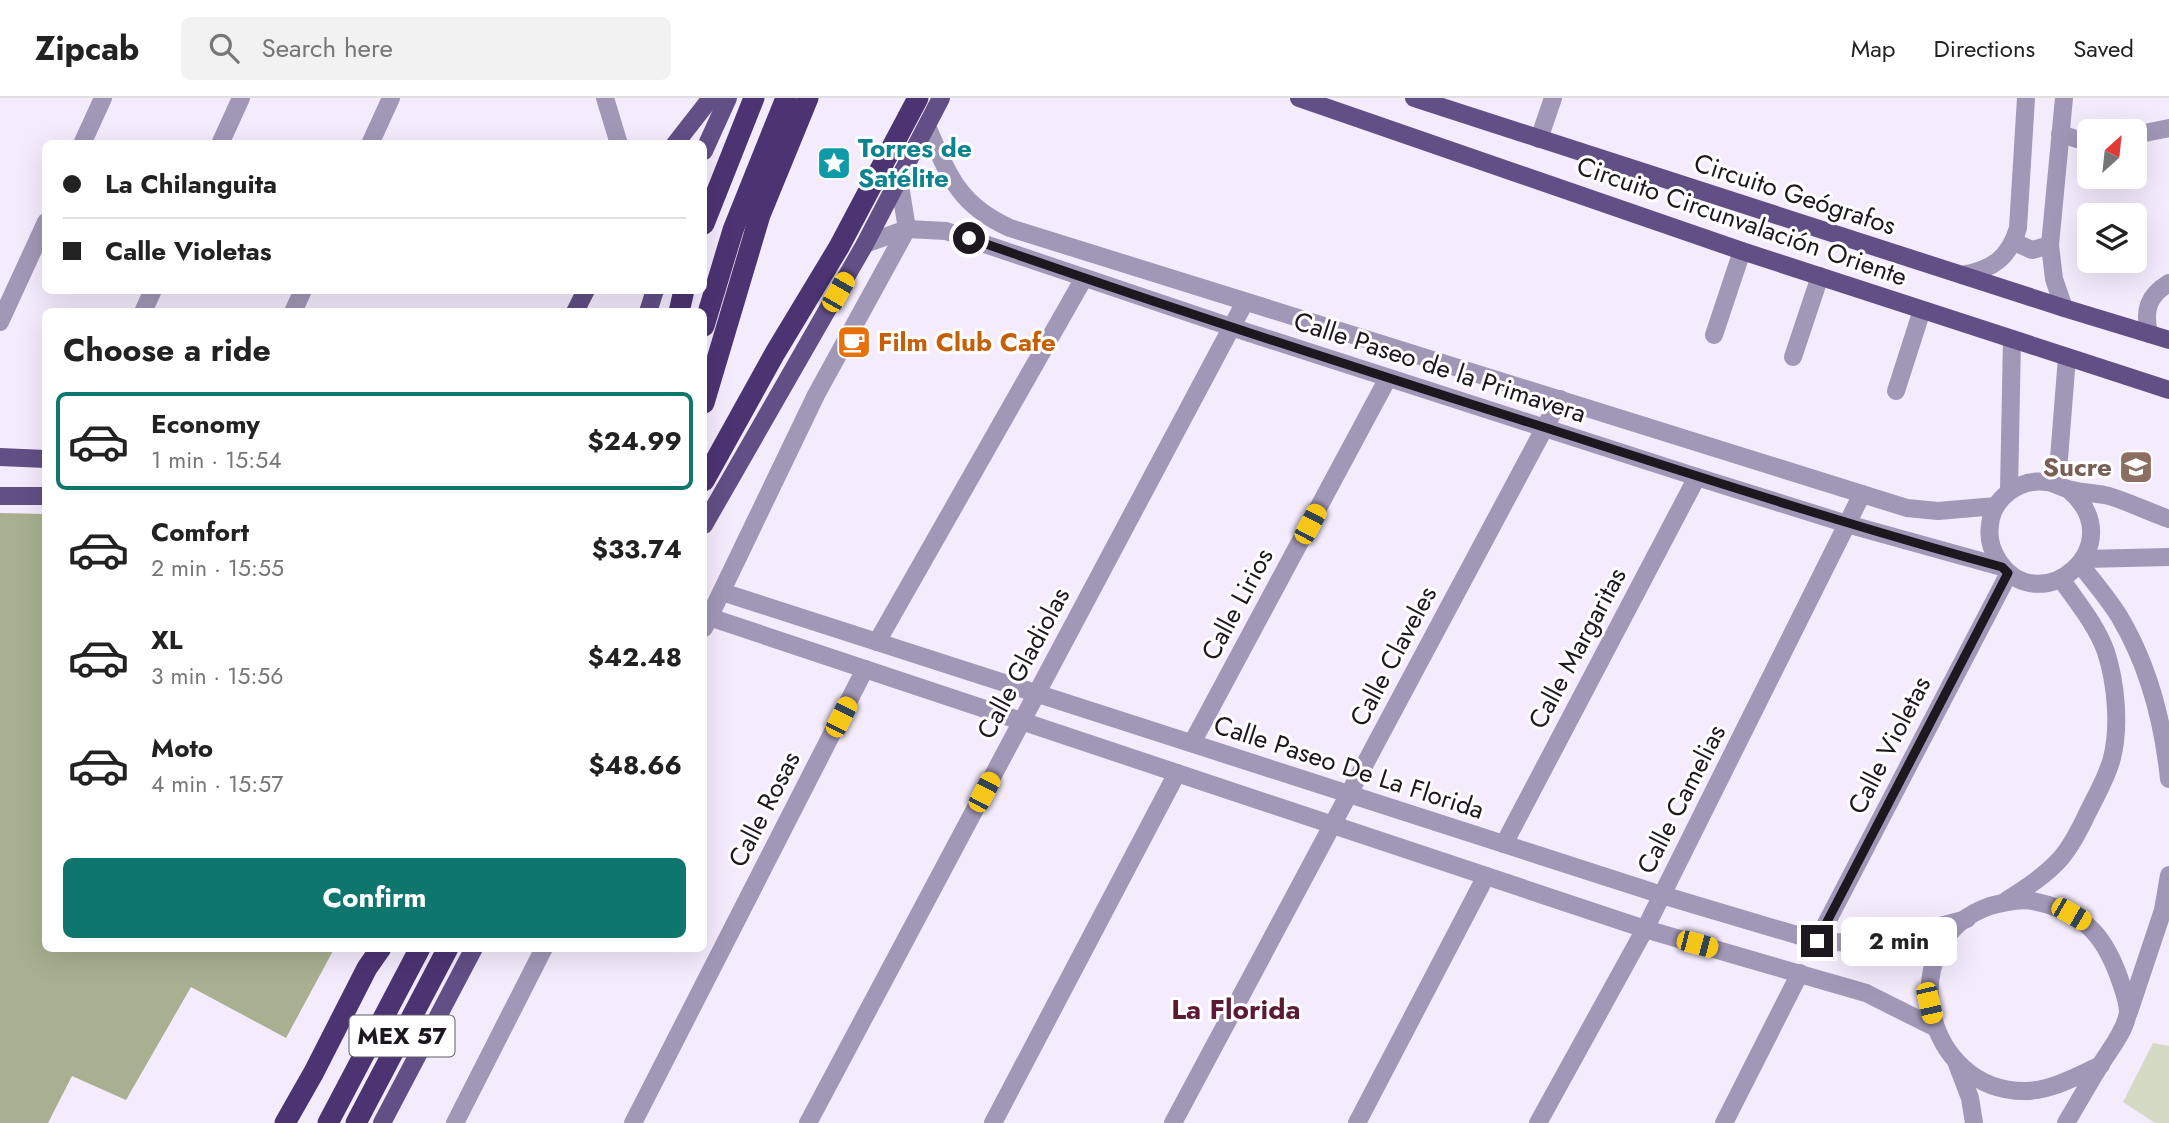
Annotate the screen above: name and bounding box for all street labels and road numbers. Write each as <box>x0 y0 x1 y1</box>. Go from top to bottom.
street label: Circuito Geógrafos <box>1689 143 1901 245</box>
street label: Circuito Circunvalación Oriente <box>1572 147 1912 295</box>
street label: Calle Paseo de la Primavera <box>1289 302 1591 432</box>
street label: Calle Lirios <box>1192 541 1282 667</box>
street label: Calle Margaritas <box>1518 561 1636 735</box>
street label: Calle Claveles <box>1340 579 1446 733</box>
street label: Calle Gladiolas <box>967 580 1079 746</box>
street label: Calle Violetas <box>1838 669 1940 821</box>
street label: Calle Paseo De La Florida <box>1209 705 1489 829</box>
street label: Calle Camelias <box>1627 718 1735 880</box>
street label: Calle Rosas <box>719 744 809 874</box>
road number: MEX 57 <box>350 1016 454 1056</box>

